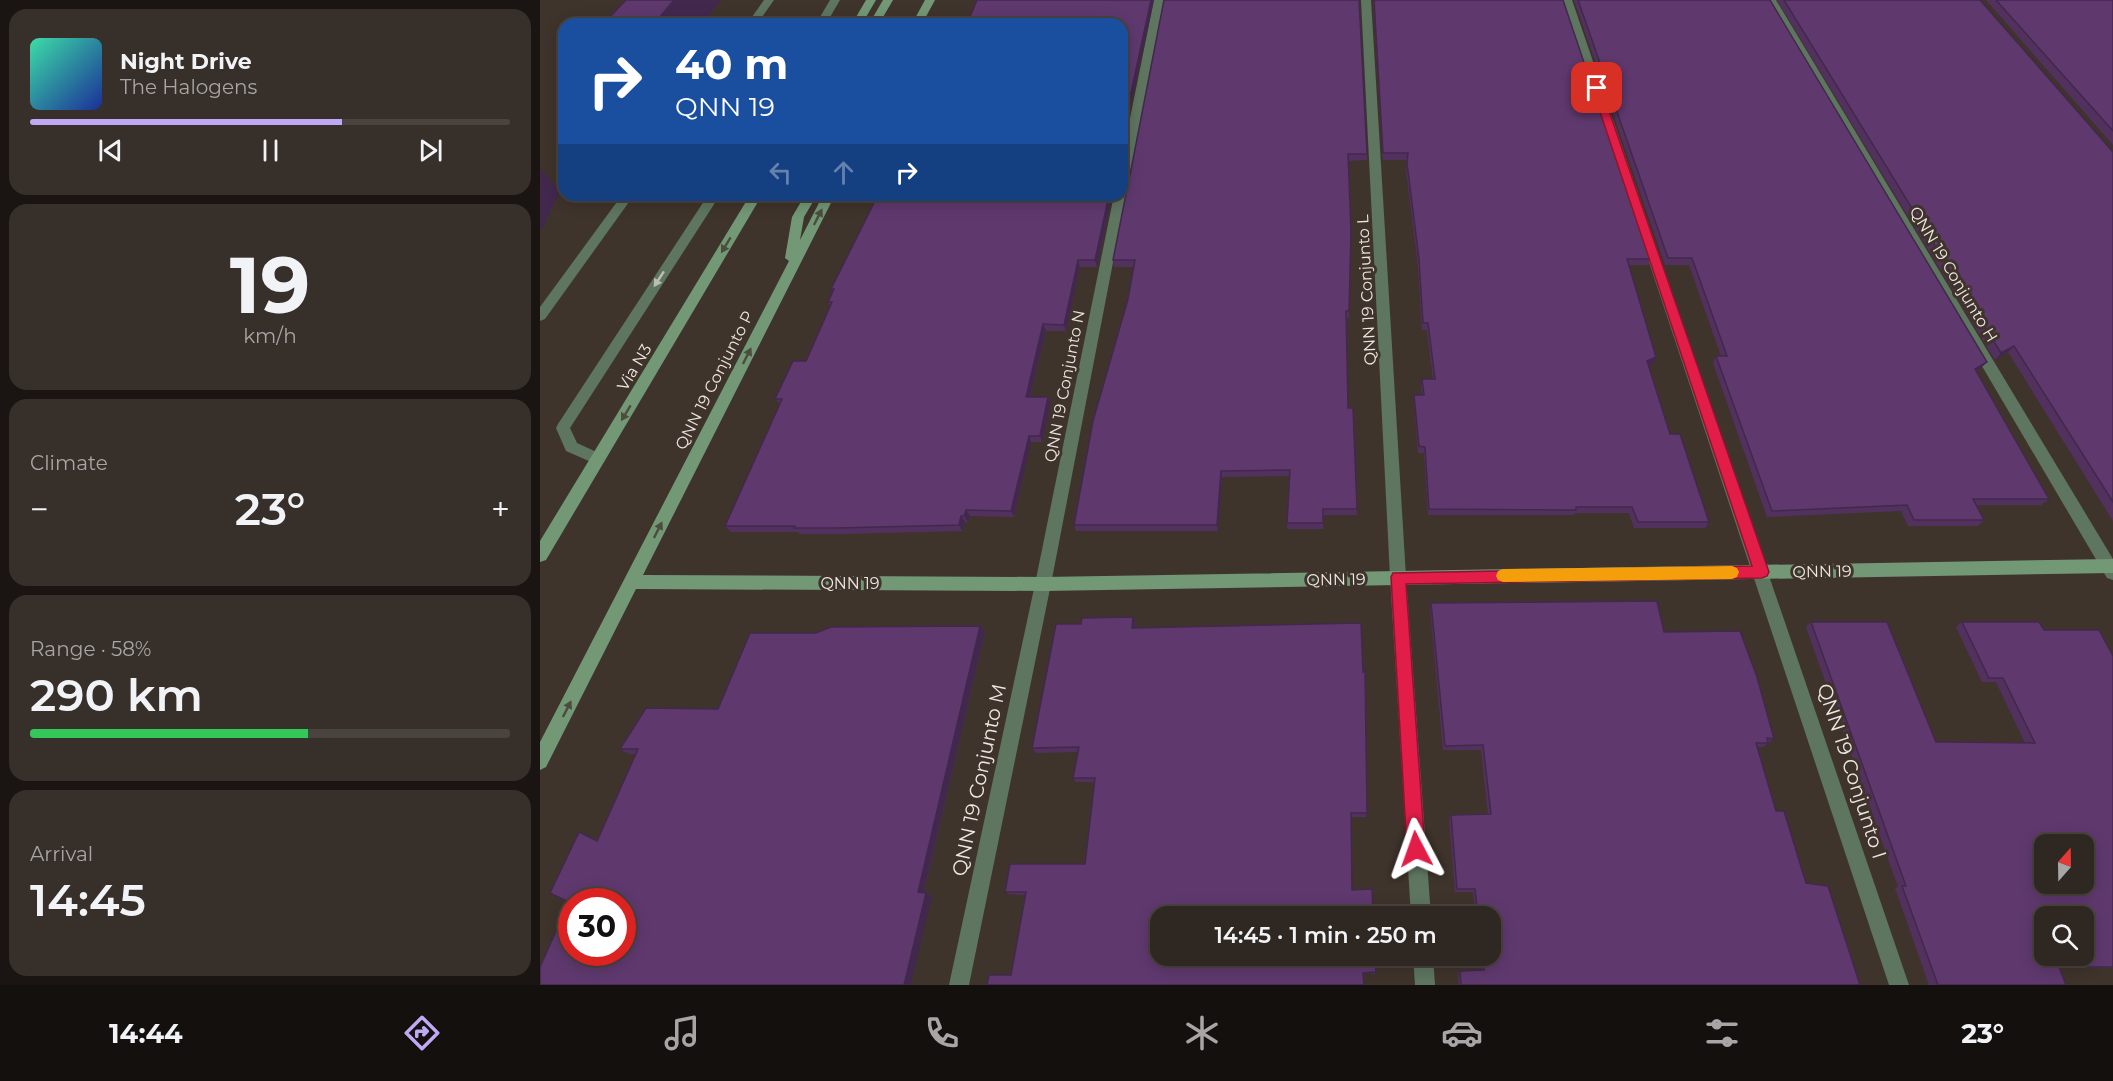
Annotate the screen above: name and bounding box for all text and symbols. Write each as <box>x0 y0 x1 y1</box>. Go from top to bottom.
text: 40 m <box>675 38 788 90</box>
icon: right <box>576 42 654 120</box>
text: Night Drive <box>120 48 252 75</box>
pin <box>1571 62 1622 113</box>
icon: arrive <box>1580 71 1613 104</box>
text: The Halogens <box>120 75 257 99</box>
text: QNN 19 <box>675 90 775 123</box>
icon: previous <box>94 134 127 167</box>
icon: pause <box>254 134 287 167</box>
icon: next <box>414 134 447 167</box>
icon: left <box>764 156 797 189</box>
icon: ahead <box>827 156 860 189</box>
icon: right <box>890 156 923 189</box>
street label: QNN 19 Conjunto H <box>1906 203 2002 345</box>
one-way arrow <box>813 208 823 225</box>
street label: QNN 19 Conjunto L <box>1353 214 1380 366</box>
text: 19 <box>230 237 310 333</box>
one-way arrow <box>720 237 731 253</box>
one-way arrow <box>654 271 665 287</box>
street label: QNN 19 Conjunto P <box>671 308 758 453</box>
street label: QNN 19 Conjunto N <box>1040 308 1089 464</box>
text: km/h <box>243 324 297 348</box>
street label: Via N3 <box>613 341 656 394</box>
one-way arrow <box>742 348 751 365</box>
one-way arrow <box>620 405 631 421</box>
text: Climate <box>30 451 108 475</box>
text: 23° <box>235 481 305 536</box>
text: − <box>30 489 49 529</box>
text: + <box>491 489 510 529</box>
one-way arrow <box>653 521 663 538</box>
street label: QNN 19 <box>1792 561 1852 582</box>
street label: QNN 19 <box>1306 569 1366 590</box>
street label: QNN 19 <box>820 574 880 593</box>
text: Range · 58% <box>30 637 151 661</box>
text: 290 km <box>30 667 203 722</box>
street label: QNN 19 Conjunto I <box>1812 680 1892 862</box>
street label: QNN 19 Conjunto M <box>947 682 1011 878</box>
one-way arrow <box>562 701 571 718</box>
position arrow <box>1384 817 1448 881</box>
north arrow <box>2034 834 2094 894</box>
map controls <box>2034 834 2094 966</box>
text: Arrival <box>30 842 93 866</box>
text: 14:45 <box>30 872 146 927</box>
speed limit sign: 30 <box>558 888 636 966</box>
button: search <box>2034 906 2094 966</box>
text: 14:45 · 1 min · 250 m <box>1214 922 1437 949</box>
icon: directions <box>401 1012 443 1054</box>
icon: music <box>661 1012 703 1054</box>
icon: phone <box>921 1012 963 1054</box>
icon: climate <box>1181 1012 1223 1054</box>
icon: car <box>1441 1012 1483 1054</box>
icon: filters <box>1701 1012 1743 1054</box>
text: 14:44 <box>109 1017 183 1050</box>
text: 23° <box>1961 1017 2004 1050</box>

